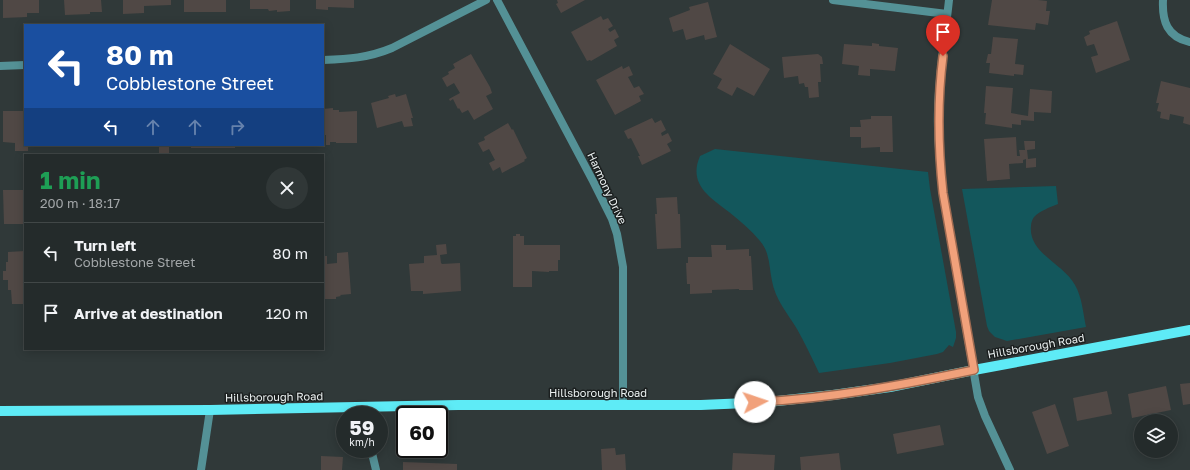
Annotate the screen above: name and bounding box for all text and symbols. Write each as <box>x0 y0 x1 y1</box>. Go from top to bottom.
pin <box>926 15 960 56</box>
icon: arrive <box>932 21 954 43</box>
text: 80 m <box>106 38 174 71</box>
icon: left <box>40 40 92 92</box>
text: Cobblestone Street <box>106 72 274 94</box>
icon: left <box>100 116 122 138</box>
icon: ahead <box>142 116 164 138</box>
icon: ahead <box>184 116 206 138</box>
icon: right <box>226 116 248 138</box>
street label: Harmony Drive <box>585 150 630 226</box>
text: 1 min <box>40 165 100 194</box>
button: close <box>266 167 308 209</box>
text: 200 m · 18:17 <box>40 195 120 211</box>
text: Turn left <box>74 236 136 254</box>
icon: left <box>40 242 62 264</box>
text: 80 m <box>273 244 308 262</box>
text: Cobblestone Street <box>74 254 195 270</box>
icon: arrive <box>40 302 62 324</box>
text: Arrive at destination <box>74 304 223 322</box>
text: 120 m <box>266 304 308 322</box>
street label: Hillsborough Road <box>986 331 1085 360</box>
position arrow <box>734 381 776 423</box>
street label: Hillsborough Road <box>549 386 647 399</box>
street label: Hillsborough Road <box>225 389 323 404</box>
speed limit sign: 60 <box>396 406 448 458</box>
map controls <box>1134 414 1178 458</box>
button: layers <box>1134 414 1178 458</box>
text: 59 <box>350 415 374 439</box>
text: km/h <box>349 436 375 448</box>

